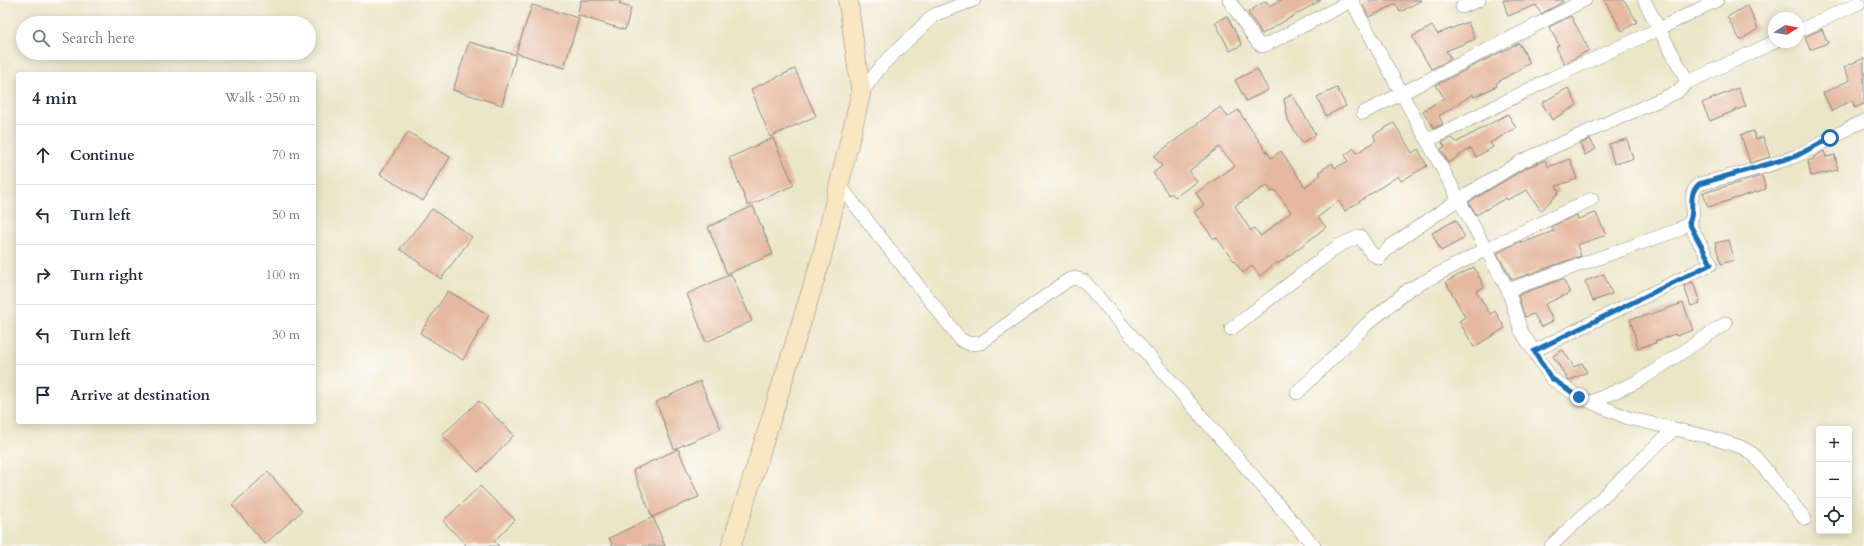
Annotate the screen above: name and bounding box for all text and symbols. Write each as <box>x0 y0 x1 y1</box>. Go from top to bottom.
north arrow <box>1768 12 1804 48</box>
search box <box>16 16 316 60</box>
icon: search <box>30 27 52 49</box>
text: Search here <box>62 28 135 48</box>
text: 4 min <box>32 87 77 110</box>
text: Walk · 250 m <box>225 89 300 107</box>
route start <box>1821 129 1839 147</box>
icon: ahead <box>32 144 54 166</box>
text: Continue <box>70 145 135 165</box>
text: 70 m <box>272 146 300 164</box>
icon: left <box>32 204 54 226</box>
text: Turn left <box>70 205 131 225</box>
text: 50 m <box>272 206 300 224</box>
icon: right <box>32 264 54 286</box>
text: Turn right <box>70 265 143 285</box>
text: 100 m <box>266 266 300 284</box>
icon: left <box>32 324 54 346</box>
text: Turn left <box>70 325 131 345</box>
text: 30 m <box>272 326 300 344</box>
icon: arrive <box>32 384 54 406</box>
text: Arrive at destination <box>70 385 210 405</box>
route end <box>1570 388 1588 406</box>
map controls <box>1816 426 1852 534</box>
button: + <box>1816 426 1852 462</box>
button: − <box>1816 462 1852 498</box>
button: locate <box>1816 498 1852 534</box>

